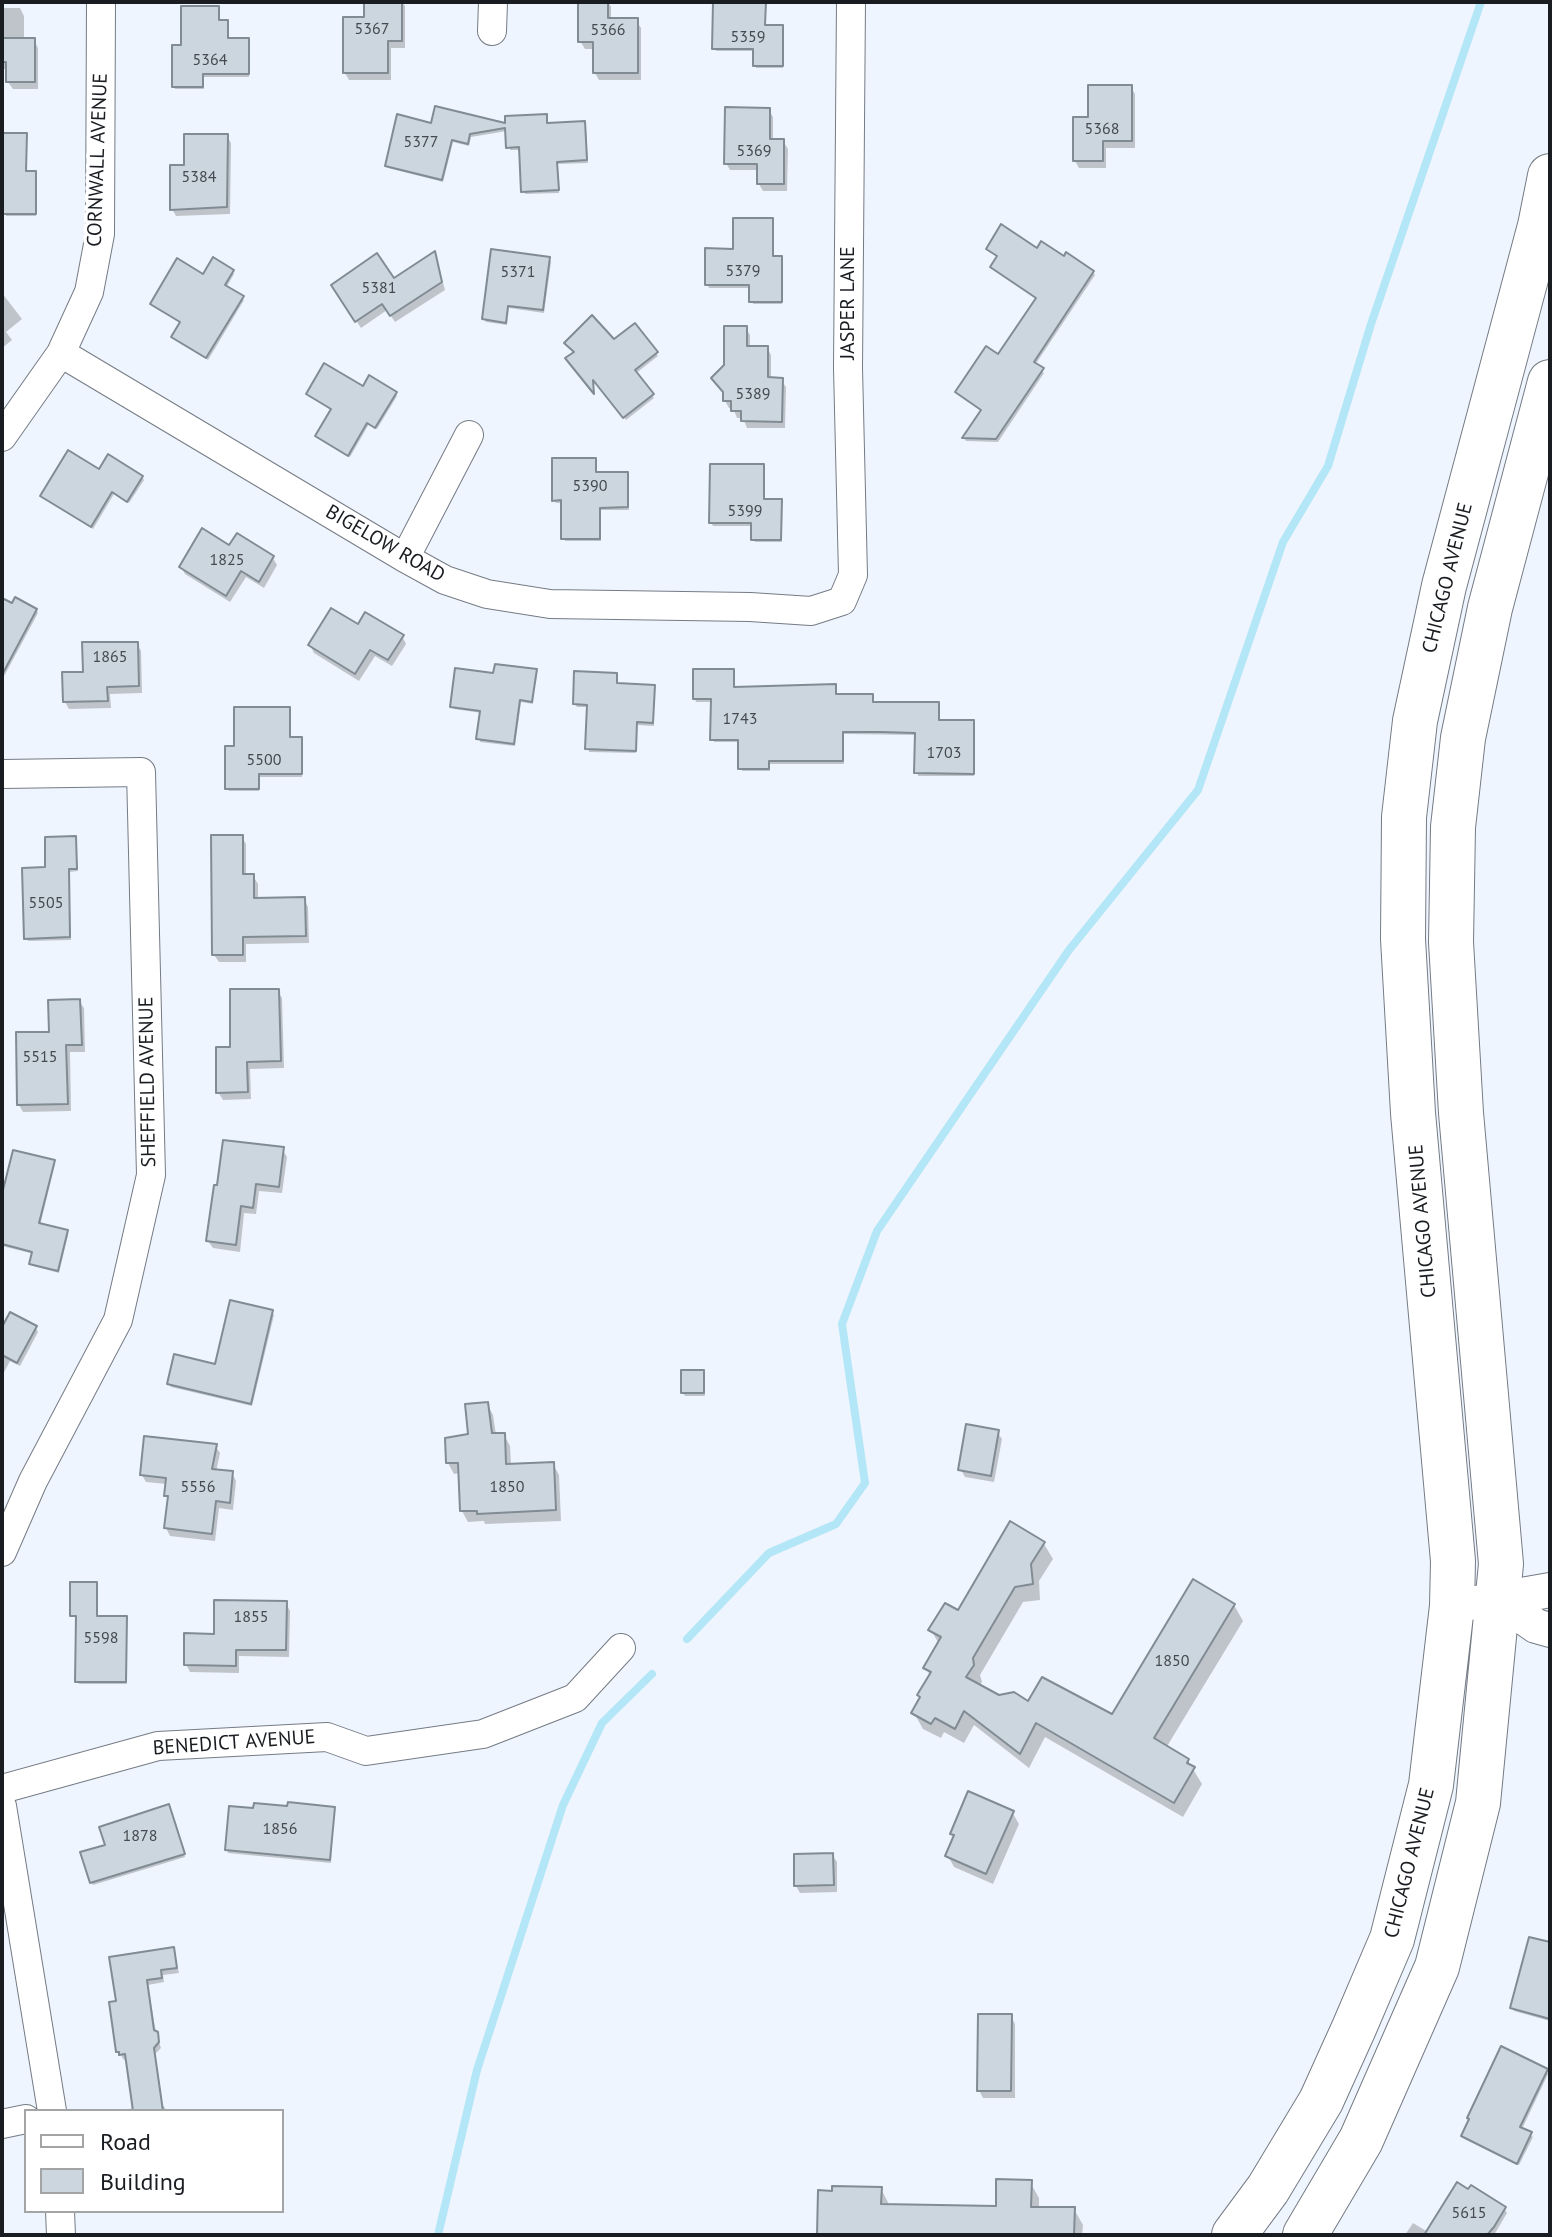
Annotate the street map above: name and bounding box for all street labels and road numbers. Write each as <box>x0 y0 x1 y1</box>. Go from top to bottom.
street label: CORNWALL AVENUE <box>83 73 113 247</box>
street label: JASPER LANE <box>836 246 860 360</box>
street label: BIGELOW ROAD <box>321 500 449 588</box>
street label: CHICAGO AVENUE <box>1418 500 1478 656</box>
street label: SHEFFIELD AVENUE <box>135 996 161 1168</box>
street label: CHICAGO AVENUE <box>1404 1143 1442 1299</box>
street label: BENEDICT AVENUE <box>152 1725 316 1761</box>
street label: CHICAGO AVENUE <box>1380 1785 1440 1941</box>

